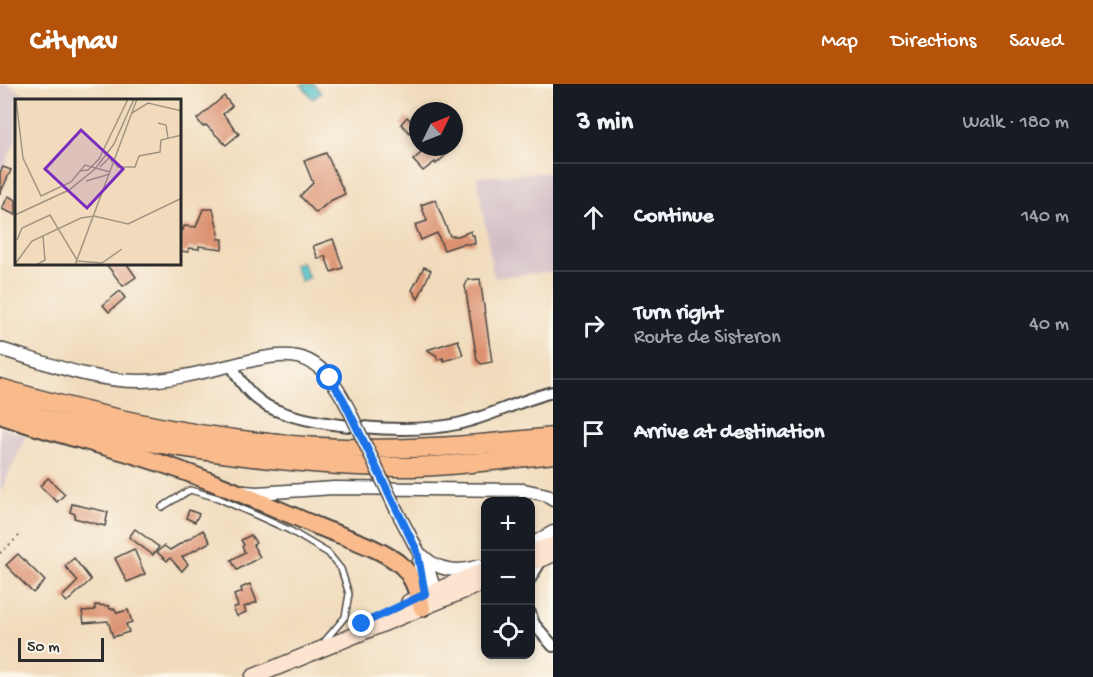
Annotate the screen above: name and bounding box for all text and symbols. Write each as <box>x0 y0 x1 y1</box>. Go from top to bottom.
text: Citynav <box>30 26 118 59</box>
text: Map <box>821 30 858 55</box>
text: Directions <box>891 30 976 55</box>
text: Saved <box>1009 30 1063 55</box>
inset map <box>15 99 182 266</box>
north arrow <box>409 102 463 156</box>
text: 3 min <box>577 108 633 139</box>
text: Walk · 180 m <box>962 112 1069 135</box>
icon: ahead <box>577 201 610 234</box>
text: Continue <box>634 204 714 230</box>
text: 140 m <box>1021 206 1069 229</box>
text: Turn right <box>634 301 722 327</box>
icon: right <box>577 309 610 342</box>
text: 40 m <box>1029 314 1069 337</box>
text: Route de Sisteron <box>634 327 781 350</box>
route start <box>316 364 342 390</box>
icon: arrive <box>577 417 610 450</box>
text: Arrive at destination <box>634 420 824 446</box>
map controls <box>481 497 535 659</box>
button: + <box>481 497 535 551</box>
button: − <box>481 551 535 605</box>
button: locate <box>481 605 535 659</box>
route end <box>348 610 374 636</box>
scale bar <box>18 635 104 662</box>
text: 50 m <box>27 639 60 658</box>

